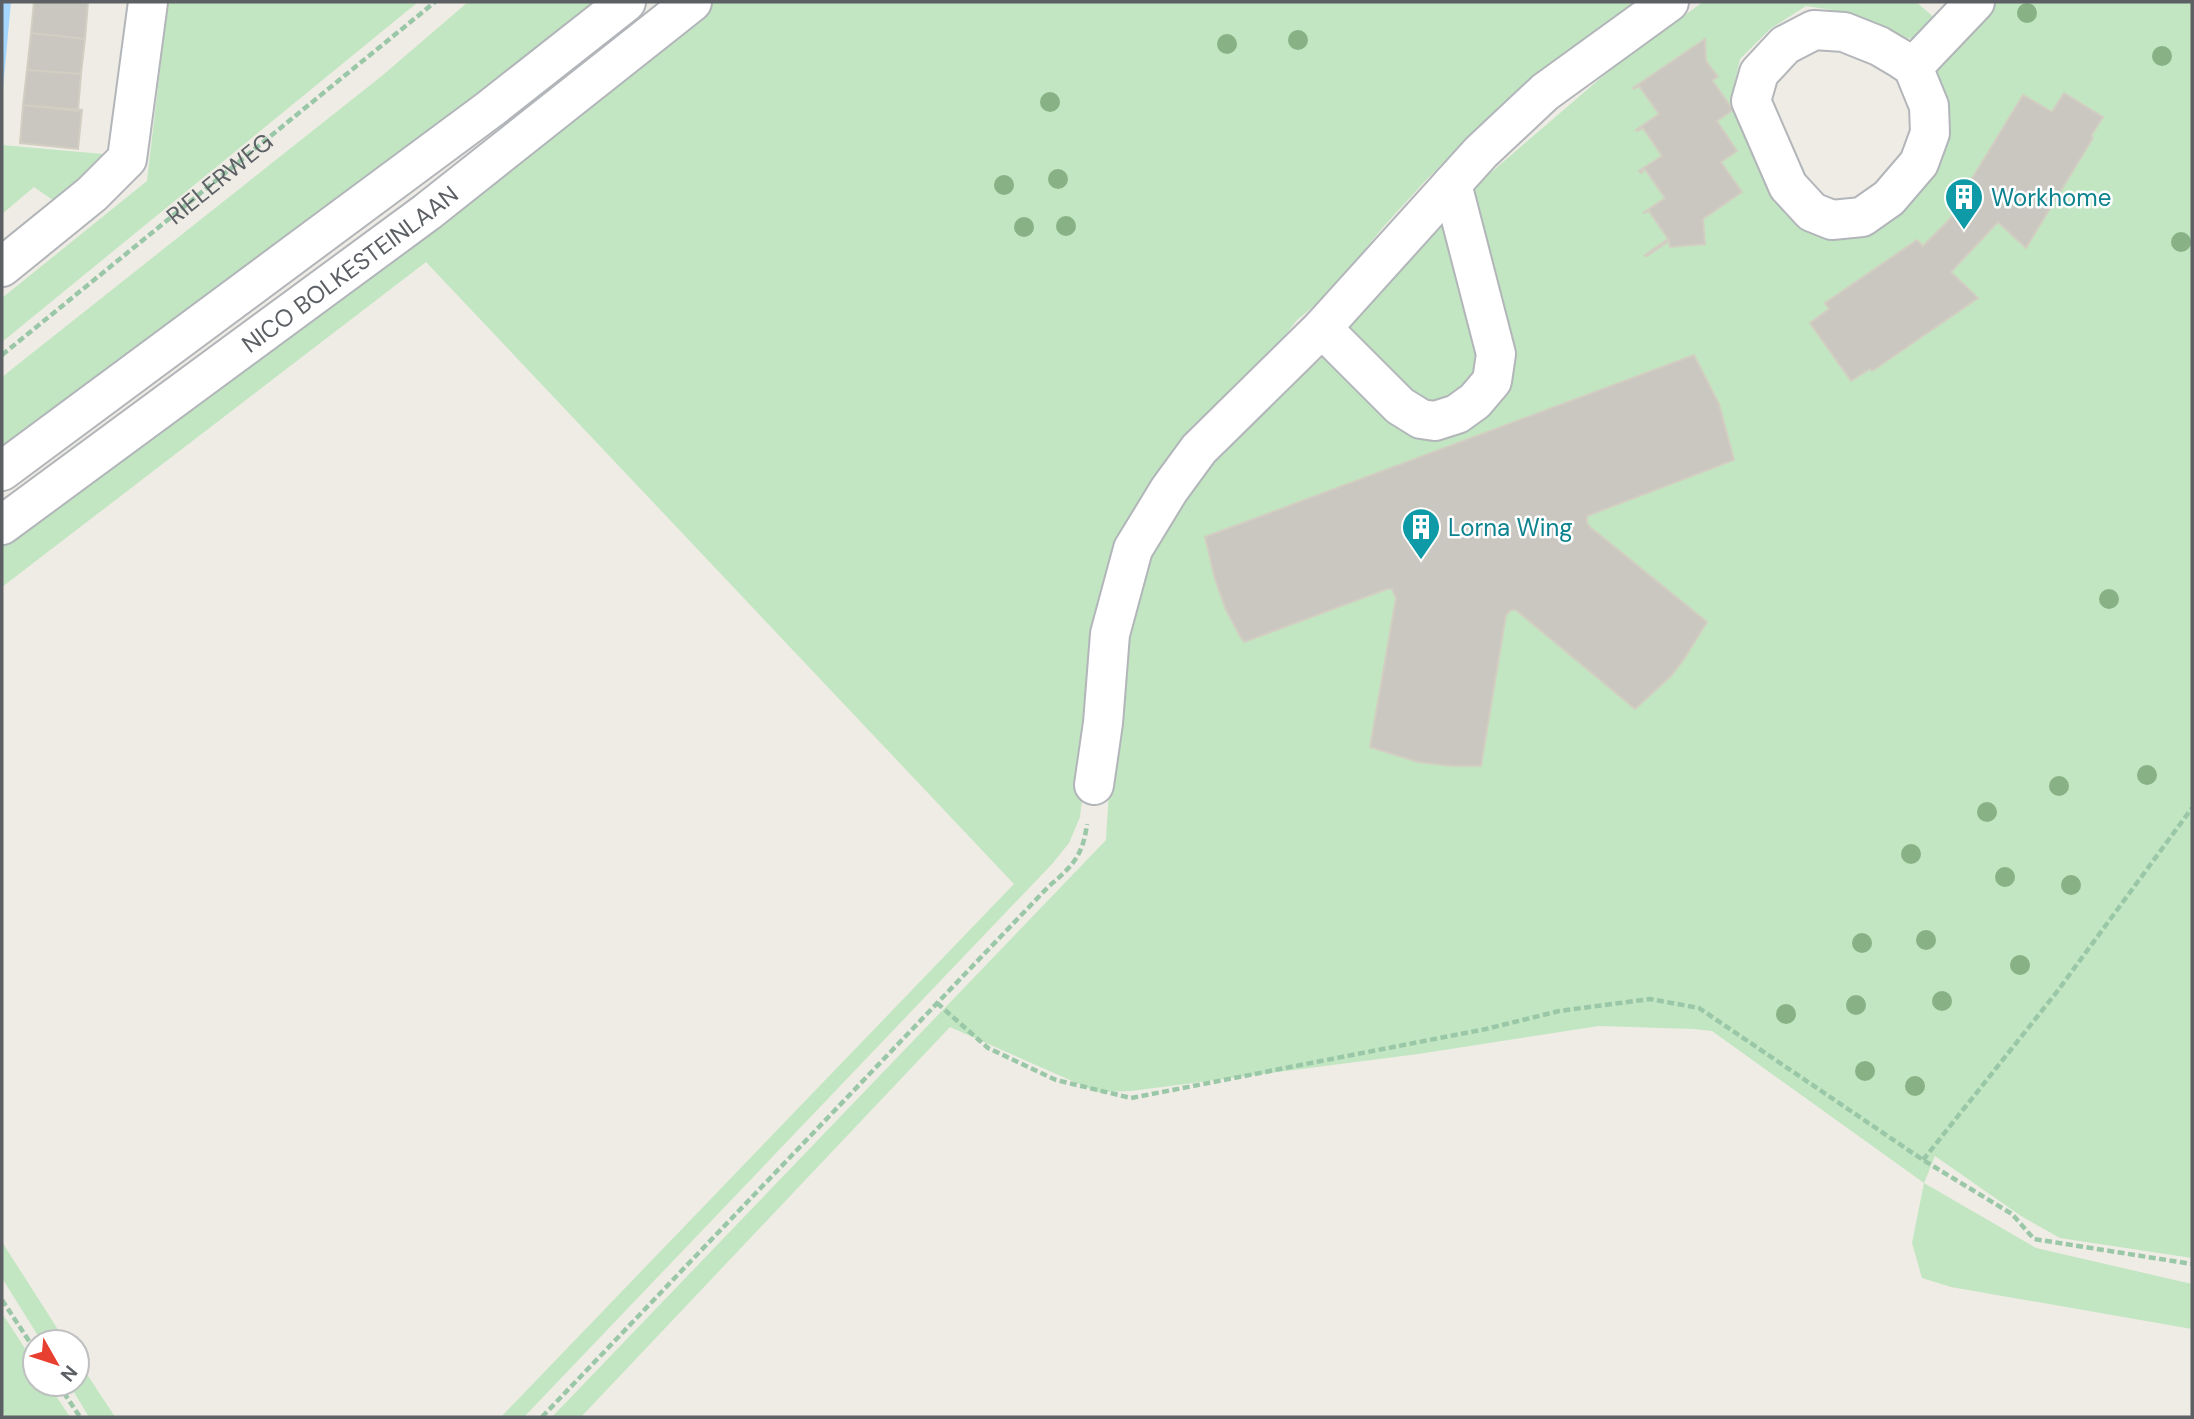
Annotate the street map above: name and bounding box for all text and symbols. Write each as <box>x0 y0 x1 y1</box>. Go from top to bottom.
street label: RIELERWEG <box>159 125 279 231</box>
building icon: Workhome <box>1943 176 1985 231</box>
street label: NICO BOLKESTEINLAAN <box>235 178 464 359</box>
place label: Workhome <box>1991 182 2111 213</box>
building icon: Lorna Wing <box>1400 506 1442 561</box>
place label: Lorna Wing <box>1448 512 1573 543</box>
north arrow <box>21 1328 91 1398</box>
text: N <box>55 1360 83 1387</box>

